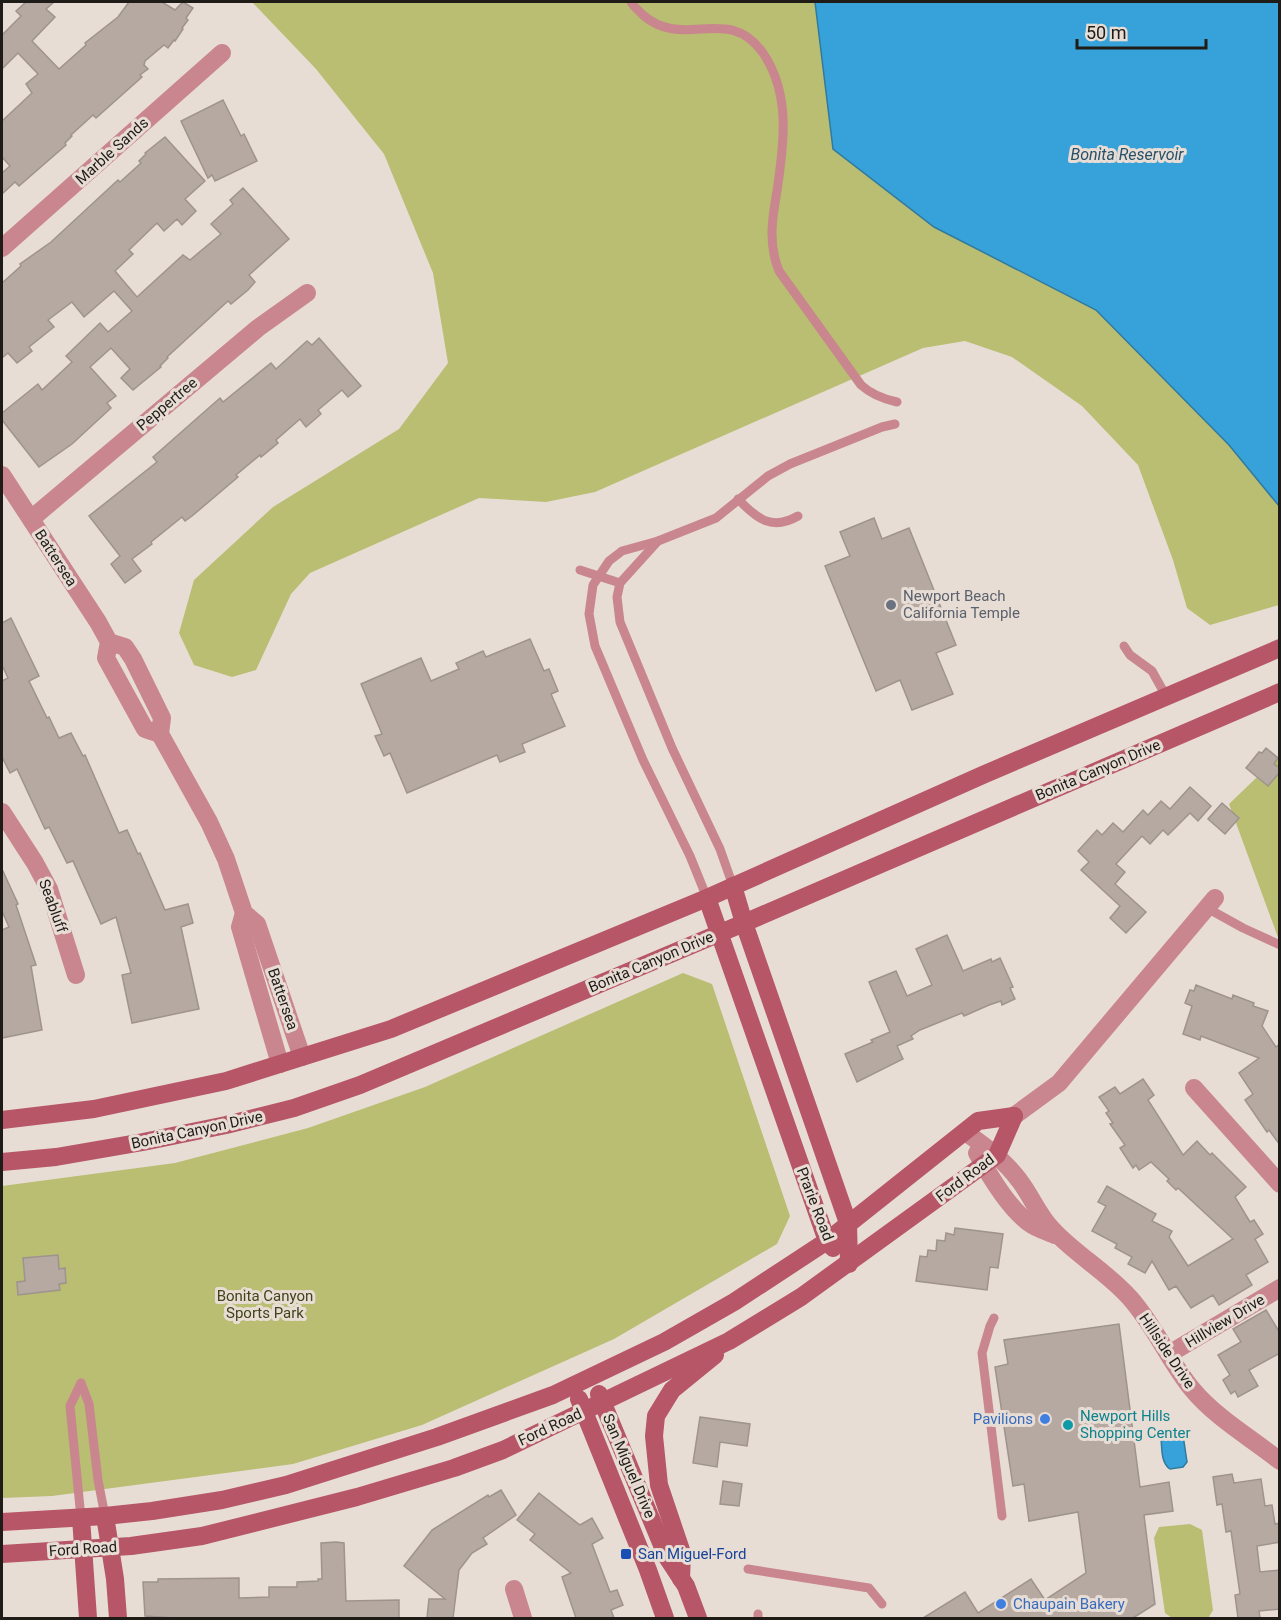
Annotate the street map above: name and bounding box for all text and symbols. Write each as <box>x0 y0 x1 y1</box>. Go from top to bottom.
scale bar <box>1077 12 1206 50</box>
text: 50 m <box>1086 22 1126 43</box>
street label: Marble Sands <box>72 114 152 188</box>
water label: Bonita Reservoir <box>1070 145 1184 164</box>
street label: Peppertree <box>133 374 201 434</box>
street label: Battersea <box>31 526 81 590</box>
place label: Newport Beach California Temple <box>903 587 1020 622</box>
marker: Newport Beach California Temple <box>884 598 898 612</box>
street label: Bonita Canyon Drive <box>1033 736 1163 804</box>
street label: Seabluff <box>35 877 71 936</box>
street label: Bonita Canyon Drive <box>586 928 716 996</box>
street label: Battersea <box>264 966 302 1032</box>
street label: Bonita Canyon Drive <box>130 1107 264 1153</box>
street label: Ford Road <box>932 1150 998 1206</box>
street label: Prarie Road <box>793 1165 837 1243</box>
park label: Bonita Canyon Sports Park <box>217 1287 313 1322</box>
street label: Hillview Drive <box>1182 1290 1268 1352</box>
street label: Hillside Drive <box>1135 1310 1199 1392</box>
street label: Ford Road <box>515 1404 585 1450</box>
place label: Newport Hills Shopping Center <box>1080 1407 1191 1442</box>
place label: Pavilions <box>973 1410 1033 1428</box>
street label: San Miguel Drive <box>599 1411 659 1521</box>
marker: Pavilions <box>1038 1412 1052 1426</box>
marker: Newport Hills Shopping Center <box>1061 1418 1075 1432</box>
street label: Ford Road <box>48 1538 118 1560</box>
place label: San Miguel-Ford <box>638 1545 746 1563</box>
marker: San Miguel-Ford <box>619 1547 633 1561</box>
place label: Chaupain Bakery <box>1013 1595 1125 1613</box>
marker: Chaupain Bakery <box>994 1597 1008 1611</box>

